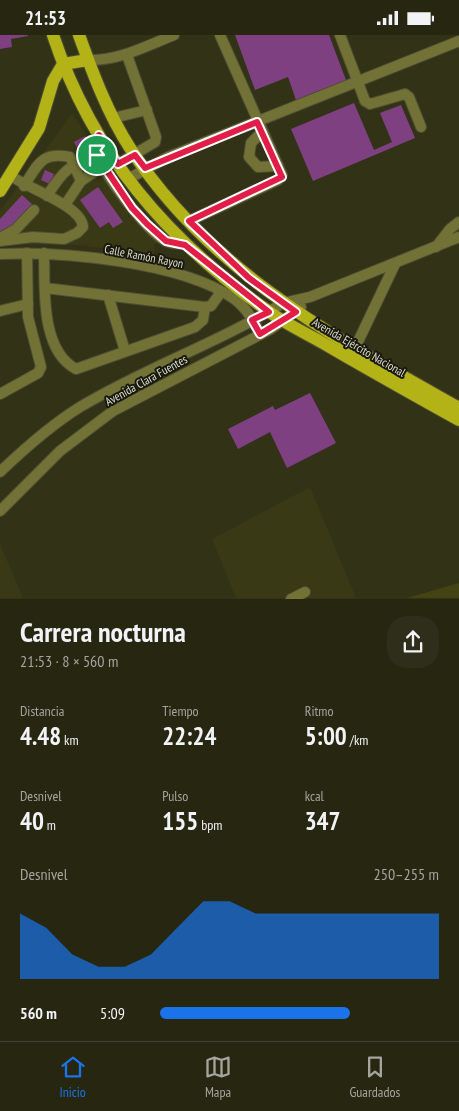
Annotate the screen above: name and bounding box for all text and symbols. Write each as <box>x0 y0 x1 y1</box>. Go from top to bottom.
text: 21:53 <box>25 6 66 30</box>
pin <box>76 134 118 176</box>
icon: arrive <box>83 141 111 169</box>
street label: Calle Ramón Rayon <box>103 241 185 271</box>
street label: Avenida Ejército Nacional <box>310 314 409 380</box>
street label: Avenida Clara Fuentes <box>102 351 190 409</box>
text: Carrera nocturna <box>20 613 186 650</box>
button: share <box>387 616 439 668</box>
text: 21:53 · 8 × 560 m <box>20 651 118 671</box>
text: Distancia <box>20 702 64 720</box>
text: Tiempo <box>162 702 199 720</box>
text: Ritmo <box>305 702 333 720</box>
text: 4.48 <box>20 720 61 752</box>
text: 22:24 <box>162 720 216 752</box>
text: 5:00 <box>305 720 347 752</box>
text: km <box>61 731 79 749</box>
text: /km <box>347 731 368 749</box>
text: Desnivel <box>20 787 62 805</box>
text: Pulso <box>162 787 188 805</box>
text: kcal <box>305 787 324 805</box>
text: 40 <box>20 805 44 837</box>
text: 155 <box>162 805 198 837</box>
text: 347 <box>305 805 341 837</box>
text: m <box>44 816 56 834</box>
text: bpm <box>198 816 222 834</box>
text: Desnivel <box>20 864 67 884</box>
text: 250–255 m <box>374 864 439 884</box>
text: 560 m <box>20 1003 57 1023</box>
text: 5:09 <box>100 1003 125 1023</box>
tab: Inicio <box>59 1053 87 1101</box>
tab: Mapa <box>204 1053 232 1101</box>
tab: Guardados <box>349 1053 400 1101</box>

